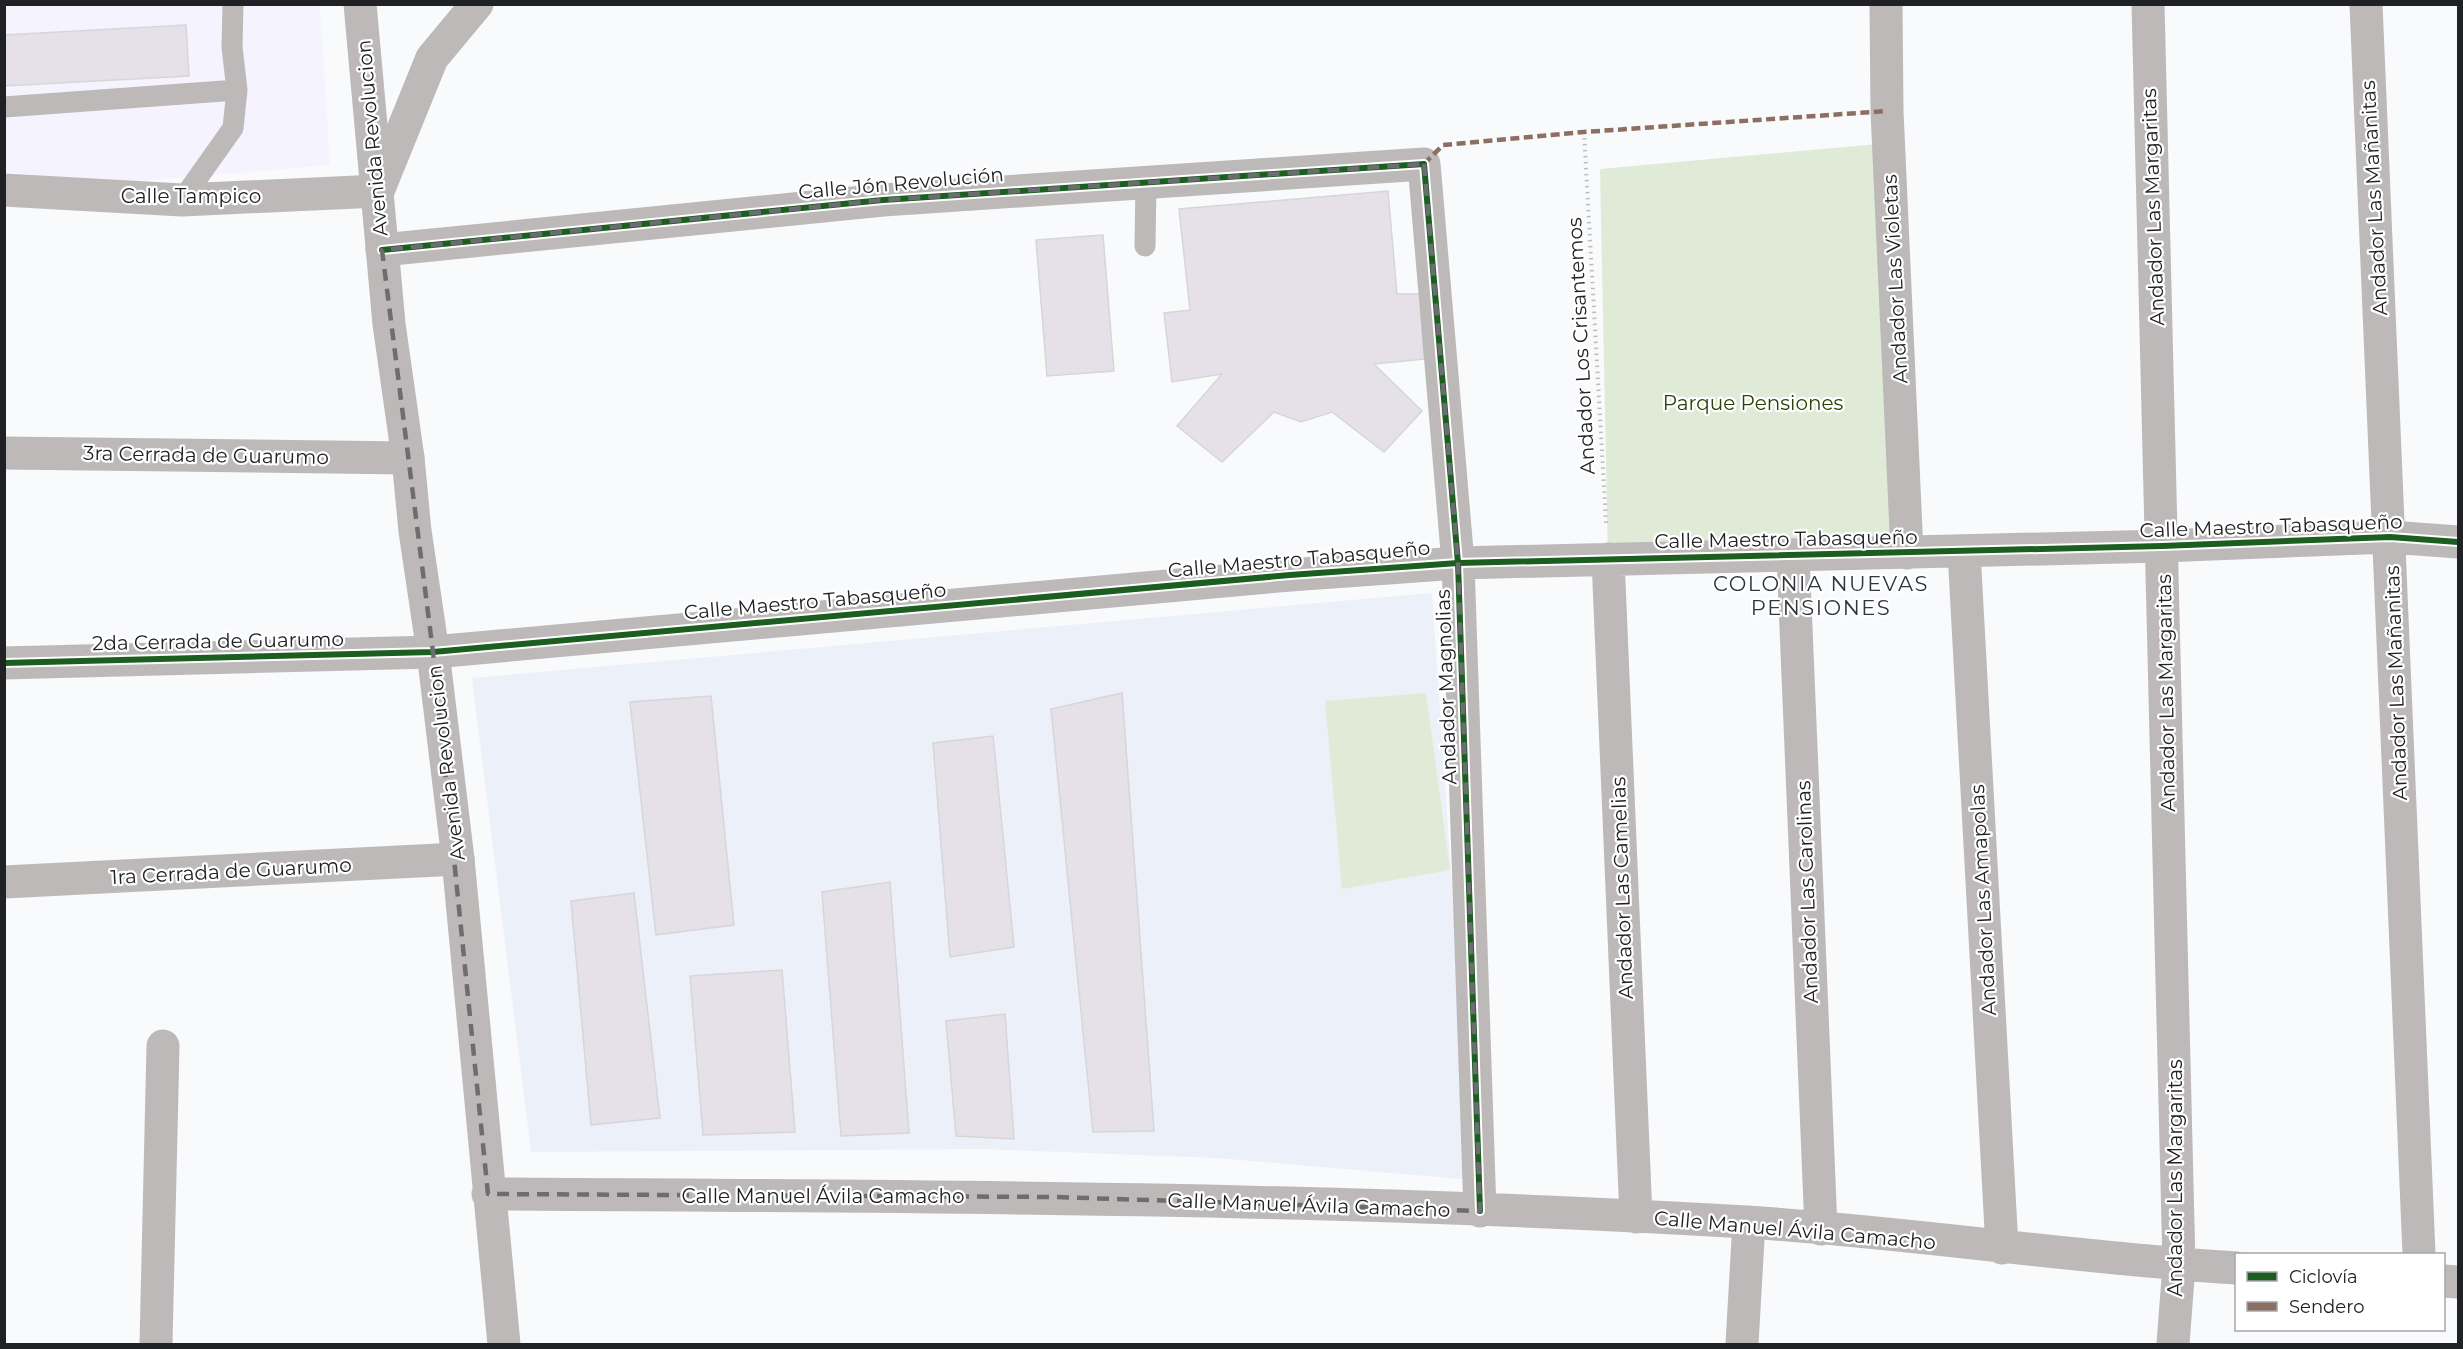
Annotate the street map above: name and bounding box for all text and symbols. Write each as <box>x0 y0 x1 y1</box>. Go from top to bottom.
street label: Avenida Revolucion <box>351 39 393 237</box>
street label: Andador Las Mañanitas <box>2356 80 2392 316</box>
street label: Andador Las Margaritas <box>2137 88 2169 326</box>
street label: Calle Jón Revolución <box>797 162 1005 204</box>
street label: Andador Las Violetas <box>1878 174 1912 384</box>
street label: Calle Tampico <box>121 184 261 208</box>
street label: Andador Los Crisantemos <box>1562 217 1600 475</box>
park label: Parque Pensiones <box>1663 391 1844 415</box>
street label: 3ra Cerrada de Guarumo <box>83 441 329 469</box>
street label: Calle Maestro Tabasqueño <box>2139 509 2403 543</box>
street label: Calle Maestro Tabasqueño <box>1654 525 1918 553</box>
street label: Calle Maestro Tabasqueño <box>1167 536 1431 582</box>
street label: Andador Las Mañanitas <box>2380 565 2412 801</box>
district label: COLONIA NUEVAS PENSIONES <box>1713 571 1929 620</box>
street label: Andador Las Margaritas <box>2152 574 2180 812</box>
street label: Calle Maestro Tabasqueño <box>683 578 947 624</box>
street label: Andador Magnolias <box>1431 589 1461 785</box>
street label: 2da Cerrada de Guarumo <box>92 627 344 655</box>
street label: Avenida Revolucion <box>422 664 470 862</box>
street label: Andador Las Camelias <box>1606 776 1638 1000</box>
street label: Andador Las Carolinas <box>1791 780 1823 1004</box>
street label: Andador Las Amapolas <box>1965 784 2001 1016</box>
street label: 1ra Cerrada de Guarumo <box>110 853 352 889</box>
street label: Andador Las Margaritas <box>2163 1059 2187 1297</box>
street label: Calle Manuel Ávila Camacho <box>682 1184 964 1208</box>
street label: Calle Manuel Ávila Camacho <box>1167 1188 1451 1222</box>
street label: Calle Manuel Ávila Camacho <box>1653 1206 1937 1254</box>
legend <box>2235 1253 2445 1331</box>
text: Ciclovía <box>2289 1266 2358 1288</box>
text: Sendero <box>2289 1296 2364 1318</box>

